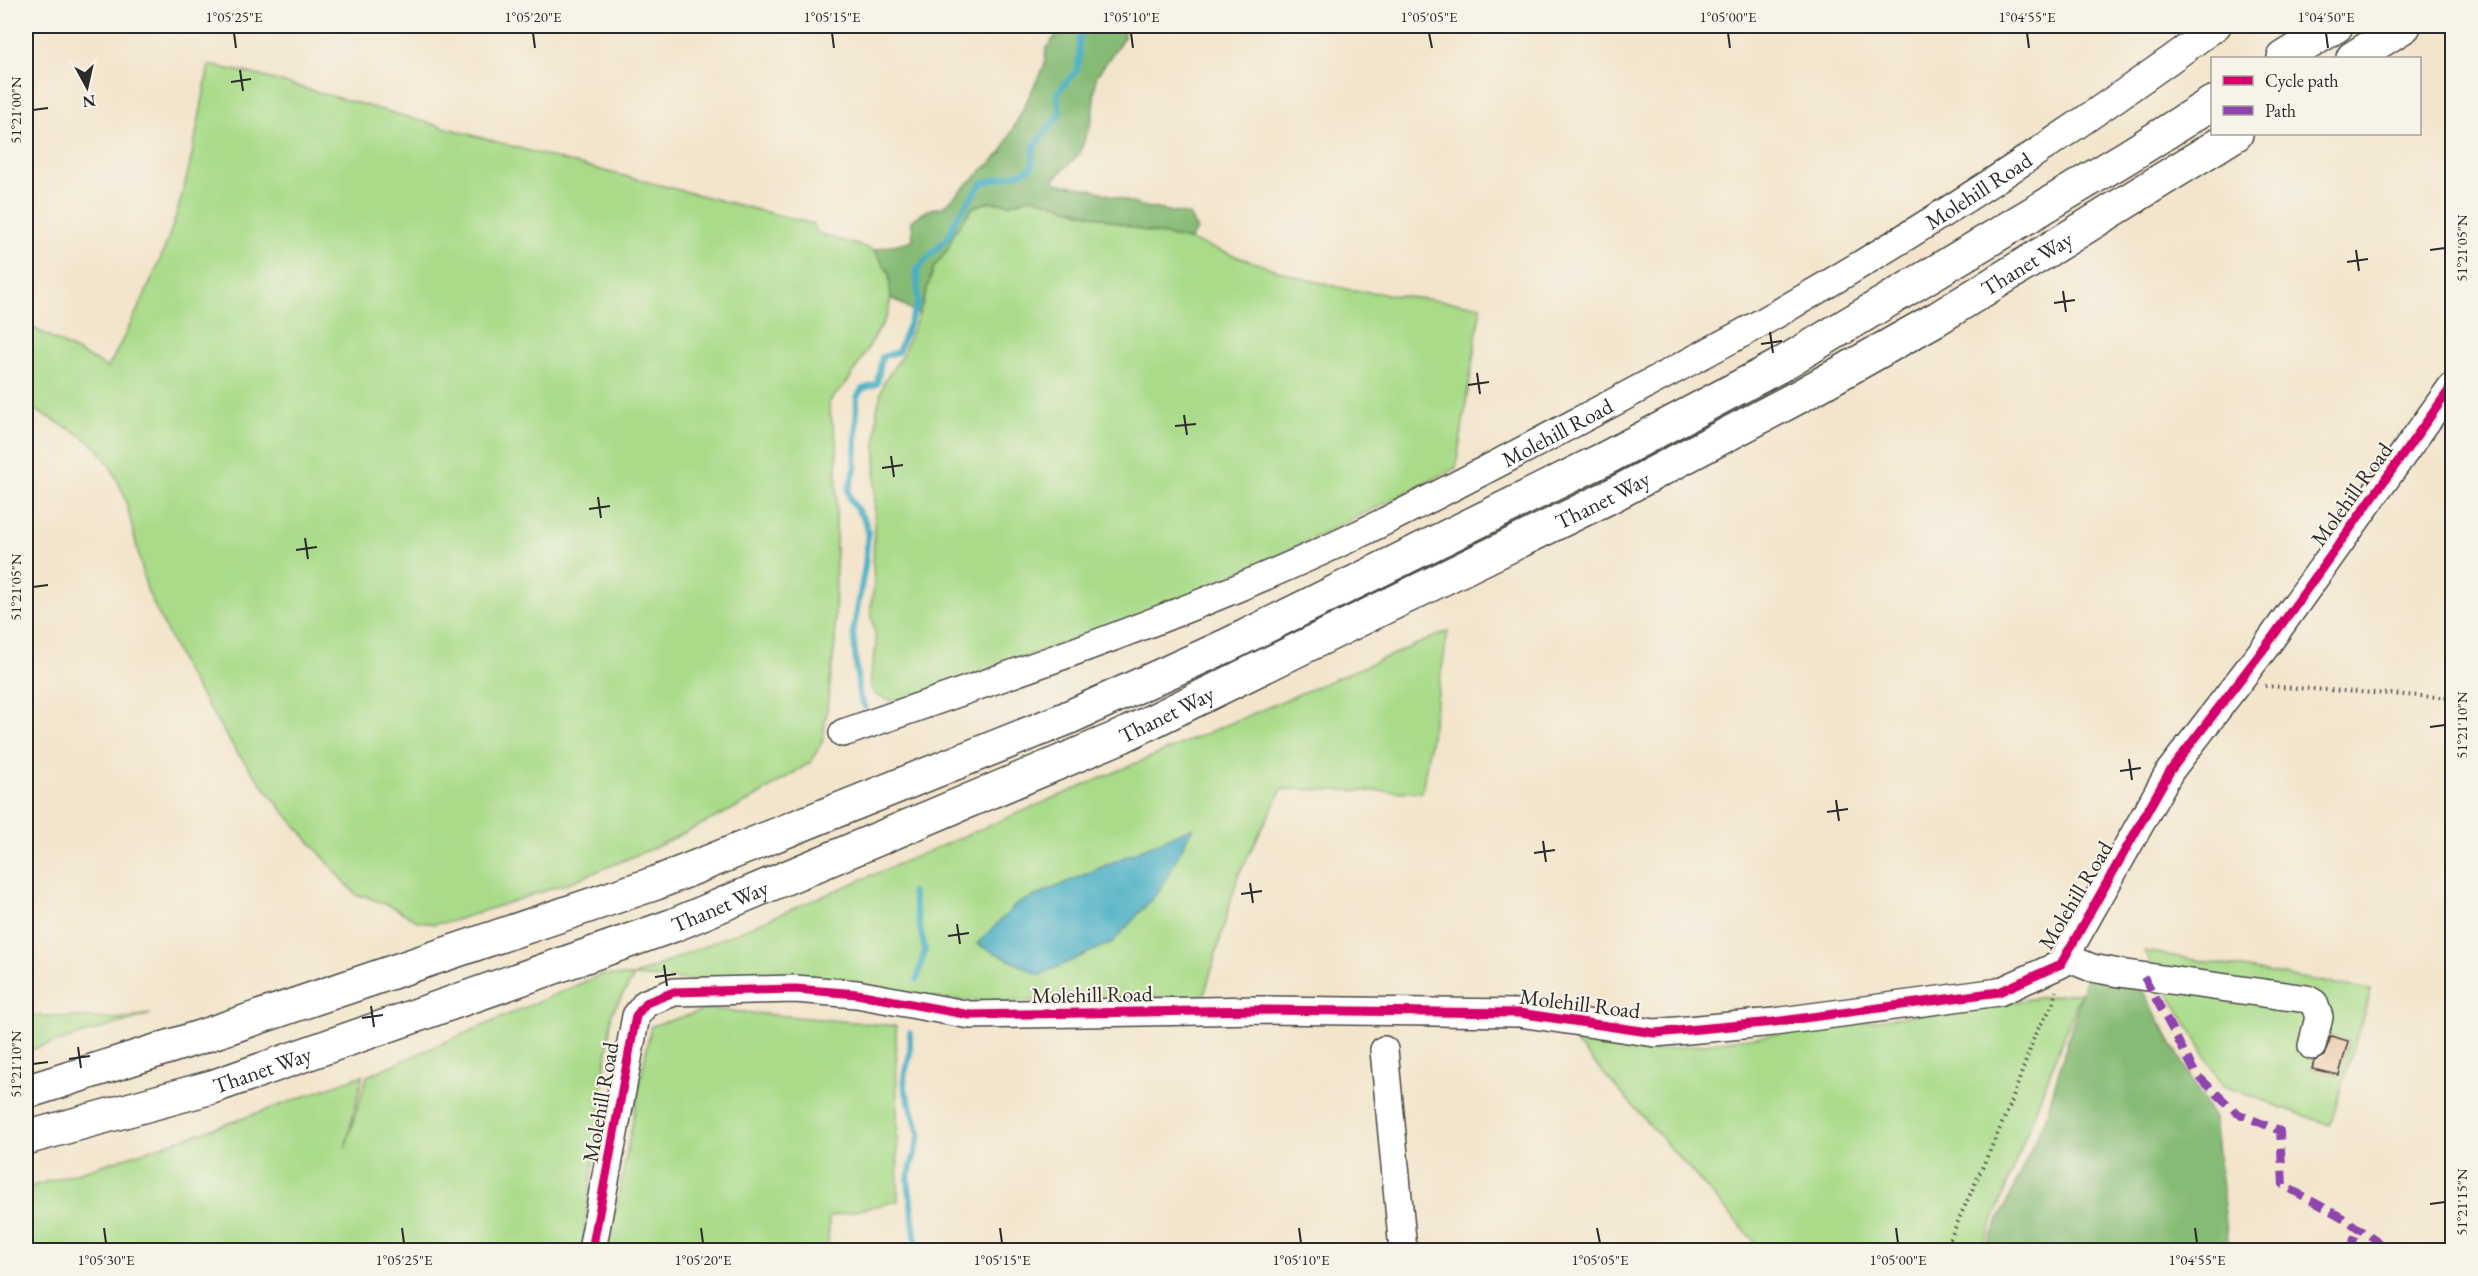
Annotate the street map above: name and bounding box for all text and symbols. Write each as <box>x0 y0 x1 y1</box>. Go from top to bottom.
text: 1°05'25"E <box>206 7 263 26</box>
text: 1°05'20"E <box>505 7 562 26</box>
text: 1°05'15"E <box>804 7 861 26</box>
text: 1°05'10"E <box>1103 7 1160 26</box>
text: 1°05'05"E <box>1401 7 1458 26</box>
text: 1°05'00"E <box>1700 7 1757 26</box>
text: 1°04'55"E <box>1999 7 2056 26</box>
text: 1°04'50"E <box>2298 7 2355 26</box>
north arrow <box>57 57 117 117</box>
legend <box>2211 57 2421 135</box>
text: Cycle path <box>2265 69 2339 92</box>
text: 51°21'00"N <box>6 76 25 144</box>
text: N <box>81 90 97 113</box>
text: Path <box>2265 99 2296 122</box>
street label: Molehill Road <box>1920 145 2038 236</box>
text: 51°21'05"N <box>2452 214 2471 282</box>
street label: Thanet Way <box>1976 224 2079 303</box>
street label: Molehill Road <box>1497 391 1619 474</box>
street label: Molehill Road <box>2304 436 2399 552</box>
street label: Thanet Way <box>1550 464 1655 536</box>
text: 51°21'05"N <box>6 553 25 621</box>
street label: Thanet Way <box>1114 679 1219 750</box>
text: 51°21'10"N <box>2452 691 2471 759</box>
street label: Molehill Road <box>2032 835 2120 955</box>
street label: Thanet Way <box>667 873 773 939</box>
street label: Molehill Road <box>1031 979 1154 1010</box>
street label: Molehill Road <box>1518 982 1643 1025</box>
text: 51°21'10"N <box>6 1030 25 1098</box>
street label: Thanet Way <box>209 1039 316 1101</box>
street label: Molehill Road <box>576 1039 625 1164</box>
text: 51°21'15"N <box>2452 1168 2471 1236</box>
text: 1°05'30"E <box>78 1250 135 1269</box>
text: 1°05'25"E <box>376 1250 433 1269</box>
text: 1°05'20"E <box>675 1250 732 1269</box>
text: 1°05'15"E <box>974 1250 1031 1269</box>
text: 1°05'10"E <box>1273 1250 1330 1269</box>
text: 1°05'05"E <box>1572 1250 1629 1269</box>
text: 1°05'00"E <box>1870 1250 1927 1269</box>
text: 1°04'55"E <box>2169 1250 2226 1269</box>

